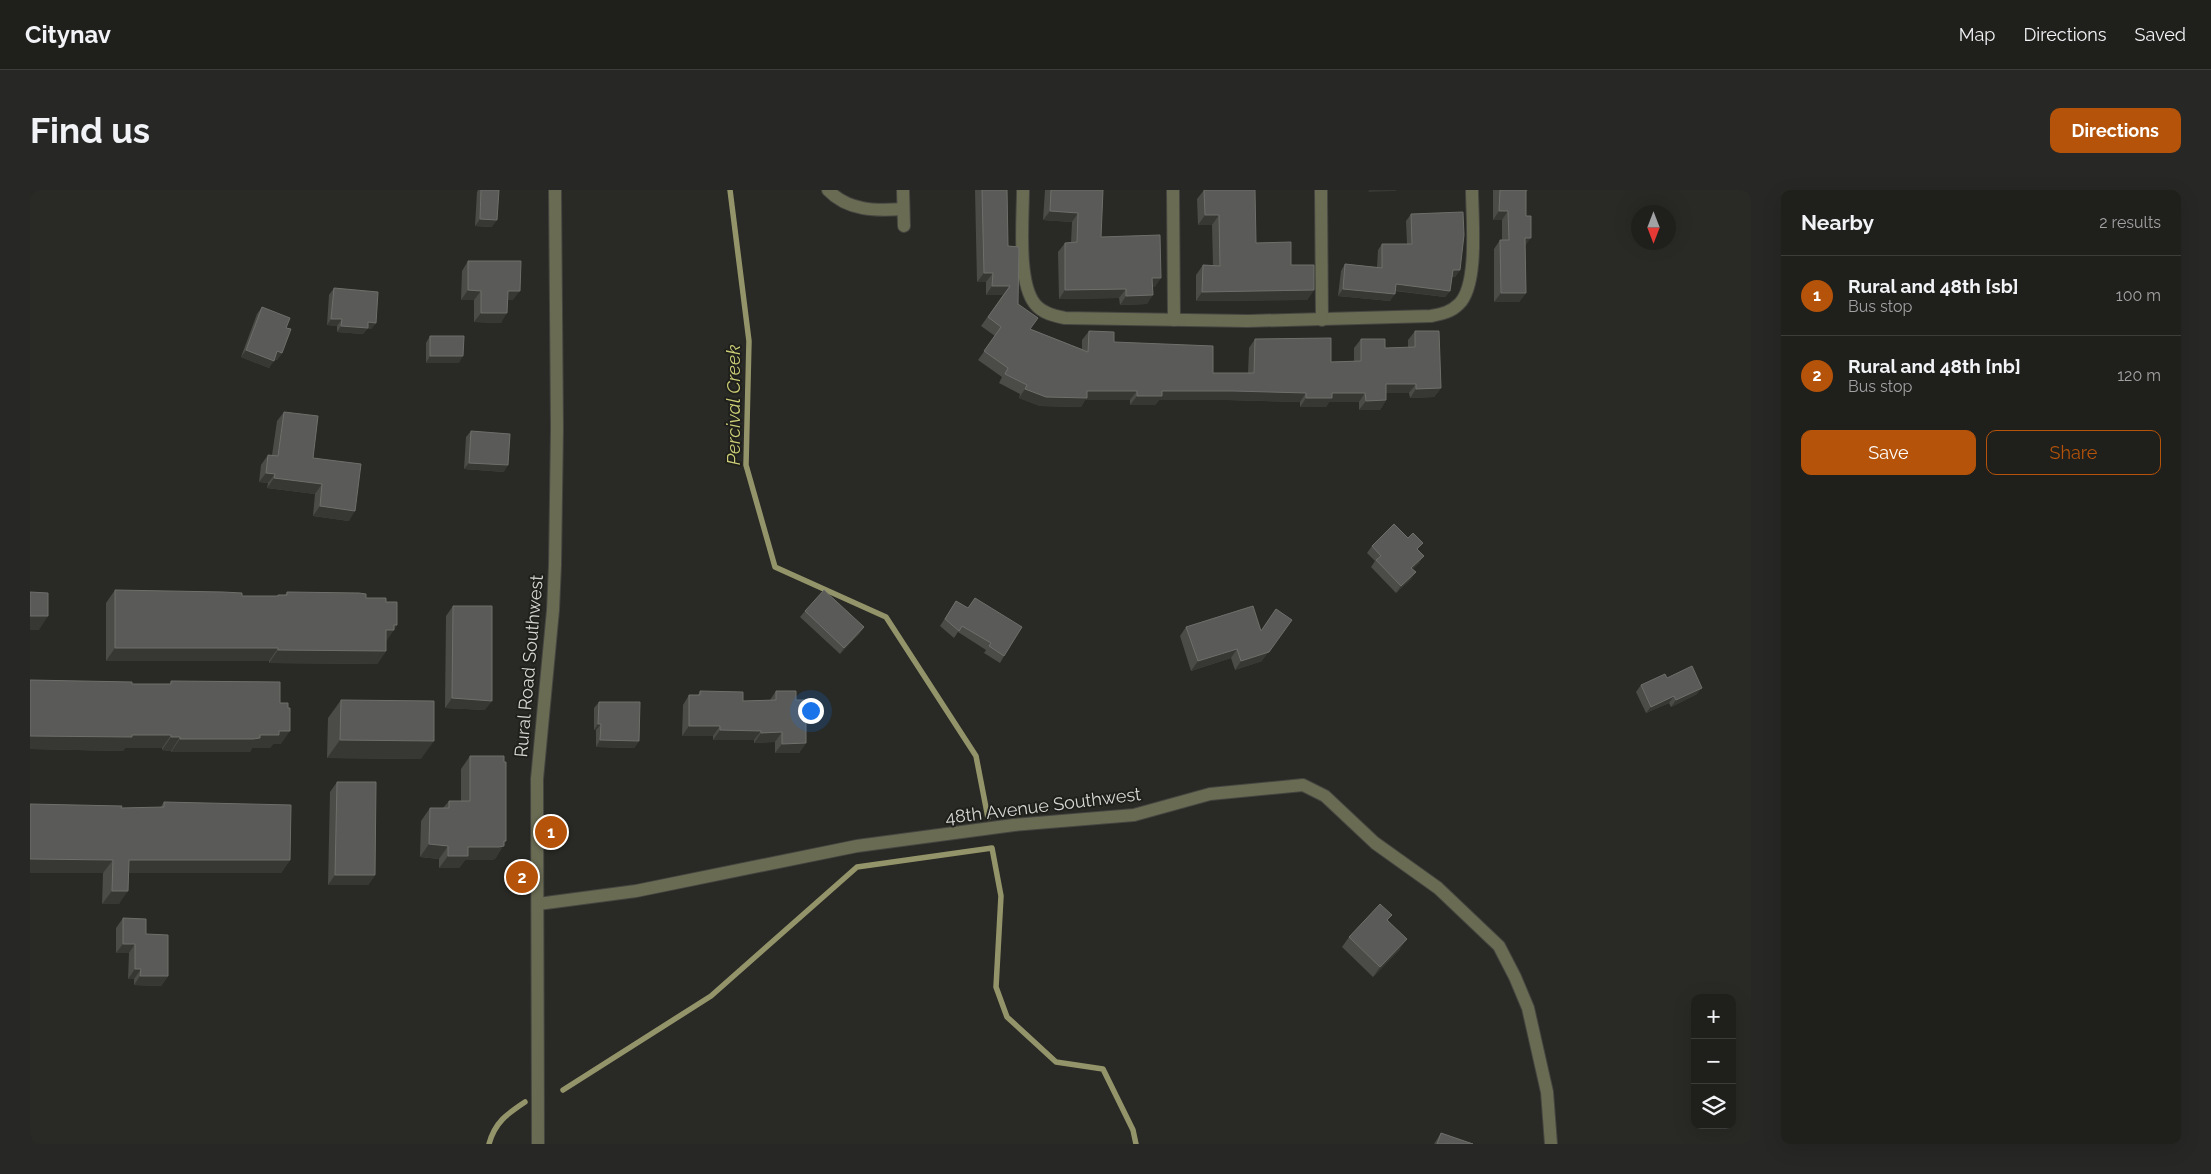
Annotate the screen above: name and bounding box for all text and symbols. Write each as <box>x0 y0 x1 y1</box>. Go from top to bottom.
text: Citynav <box>25 20 111 49</box>
text: Map <box>1959 24 1995 45</box>
text: Directions <box>2023 24 2107 45</box>
text: Saved <box>2135 24 2186 45</box>
button: Directions <box>2050 108 2181 153</box>
text: Find us <box>30 110 150 151</box>
north arrow <box>1631 205 1676 250</box>
text: Nearby <box>1801 210 1874 235</box>
text: 2 results <box>2099 213 2161 232</box>
text: Rural and 48th [sb] <box>1848 275 2019 297</box>
text: 1 <box>1813 286 1821 305</box>
text: 100 m <box>2116 286 2161 305</box>
text: Bus stop <box>1848 297 1912 316</box>
water label: Percival Creek <box>722 345 744 465</box>
text: Rural and 48th [nb] <box>1848 355 2021 377</box>
text: 2 <box>1812 366 1822 385</box>
text: 120 m <box>2117 366 2161 385</box>
text: Bus stop <box>1848 377 1912 396</box>
button: Save <box>1801 430 1976 475</box>
button: Share <box>1986 430 2161 475</box>
street label: Rural Road Southwest <box>510 574 547 758</box>
your location <box>798 698 824 724</box>
street label: 48th Avenue Southwest <box>944 783 1142 828</box>
pin: 1 <box>535 813 567 851</box>
pin: 2 <box>506 858 538 896</box>
map controls <box>1691 994 1736 1129</box>
button: + <box>1691 994 1736 1039</box>
button: − <box>1691 1039 1736 1084</box>
button: layers <box>1691 1084 1736 1129</box>

